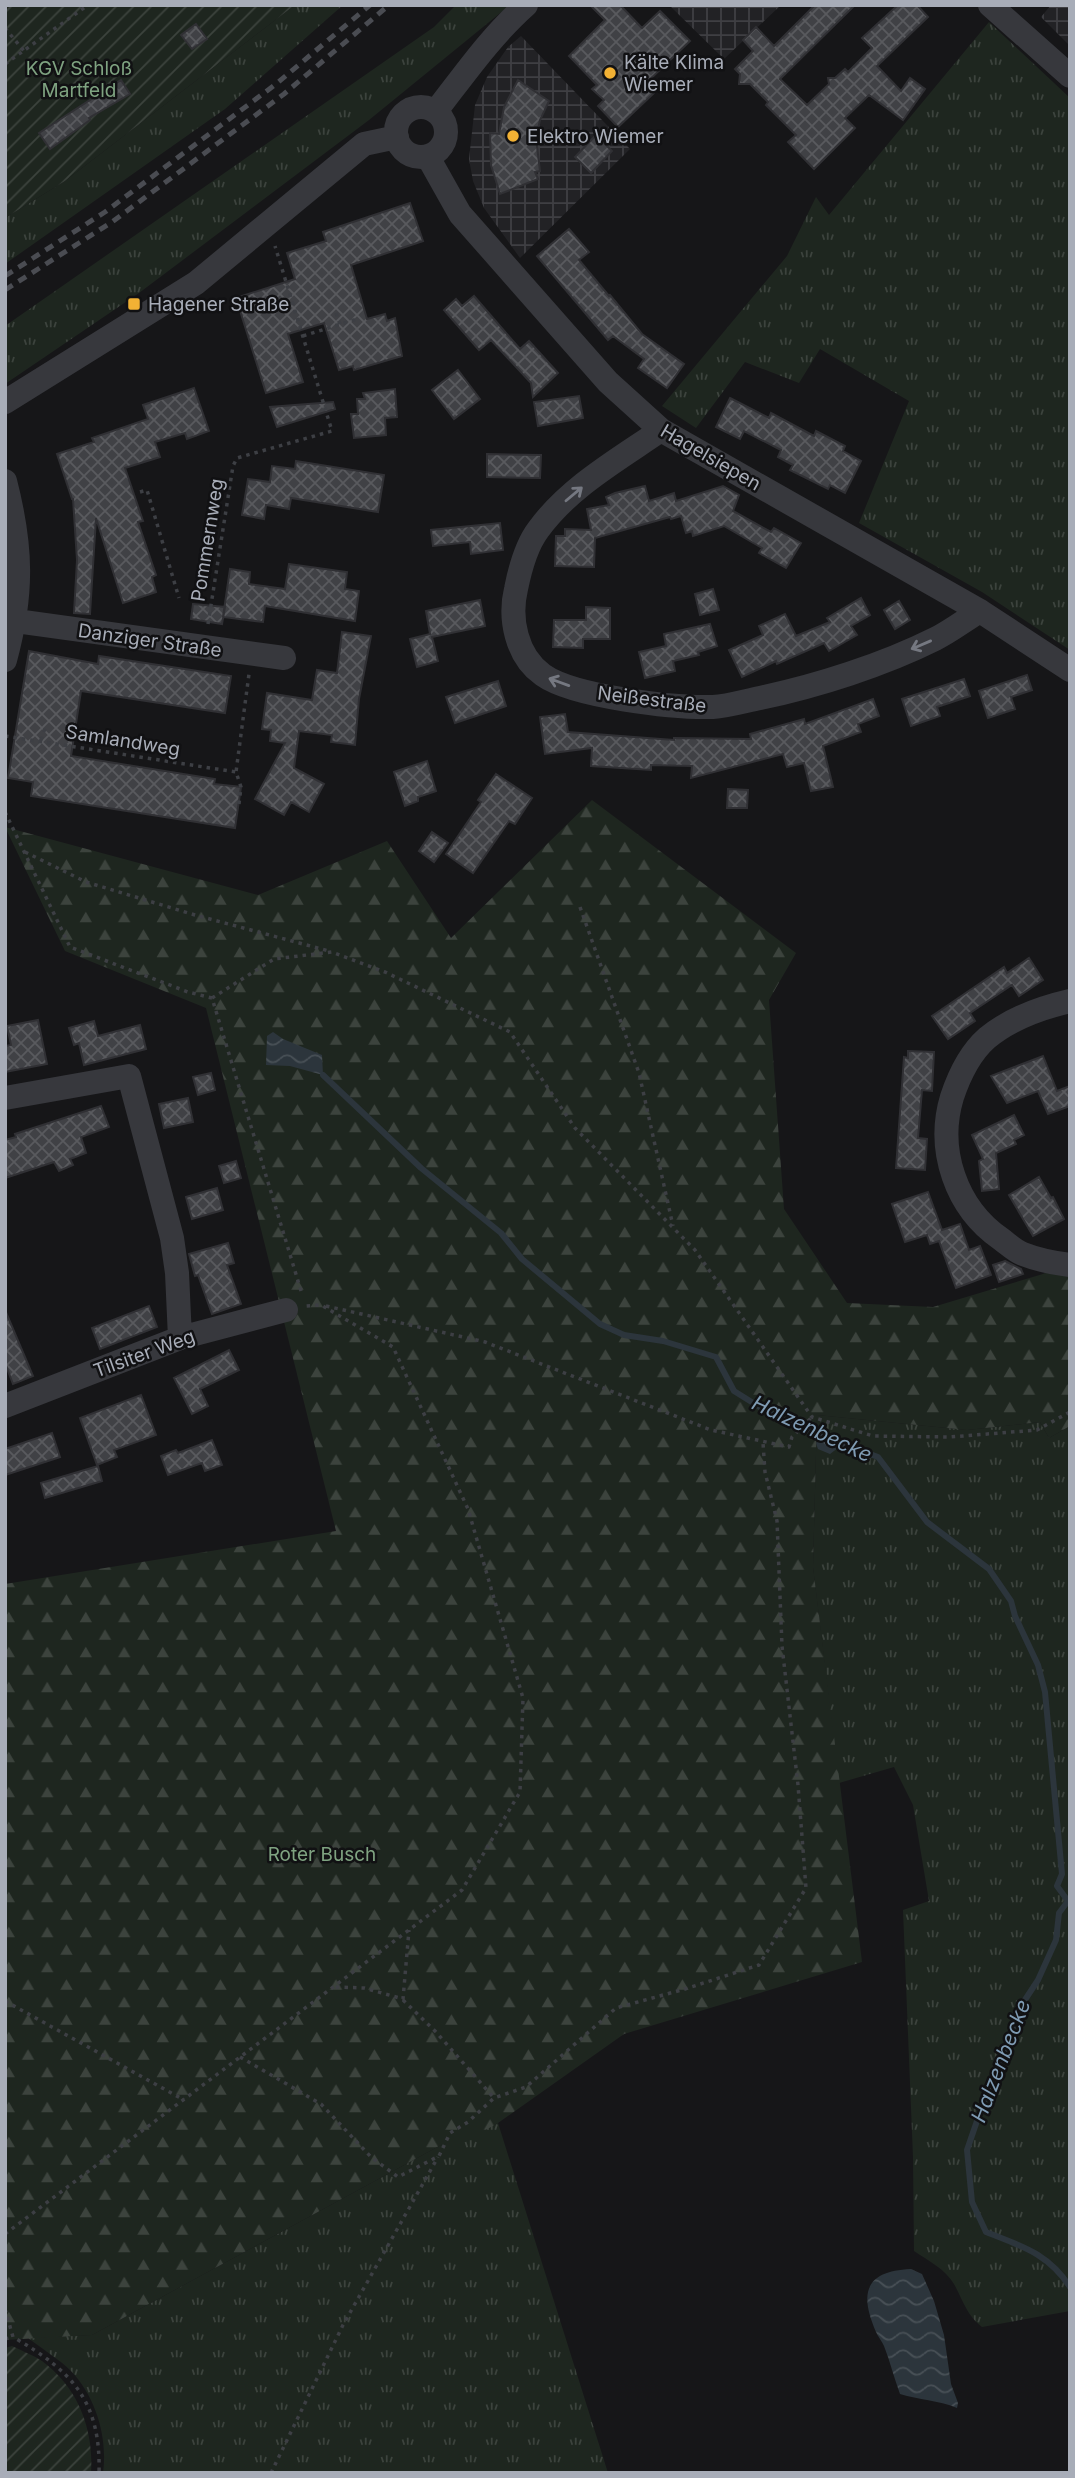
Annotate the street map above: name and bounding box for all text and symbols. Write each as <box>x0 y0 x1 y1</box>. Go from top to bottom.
place label: Kälte Klima Wiemer <box>624 51 724 96</box>
park label: KGV Schloß Martfeld <box>26 57 132 102</box>
marker: Kälte Klima Wiemer <box>602 65 618 81</box>
place label: Elektro Wiemer <box>527 125 664 148</box>
marker: Elektro Wiemer <box>505 128 521 144</box>
place label: Hagener Straße <box>148 293 289 316</box>
marker: Hagener Straße <box>126 296 142 312</box>
street label: Hagelsiepen <box>657 420 765 495</box>
street label: Pommernweg <box>186 477 229 603</box>
one-way arrow <box>564 486 582 502</box>
street label: Danziger Straße <box>77 619 223 662</box>
one-way arrow <box>911 639 932 652</box>
one-way arrow <box>549 674 571 687</box>
street label: Neißestraße <box>596 681 708 718</box>
street label: Samlandweg <box>64 720 182 761</box>
street label: Tilsiter Weg <box>90 1325 198 1382</box>
water label: Halzenbecke <box>748 1390 876 1467</box>
park label: Roter Busch <box>268 1843 376 1866</box>
water label: Halzenbecke <box>966 1996 1035 2126</box>

